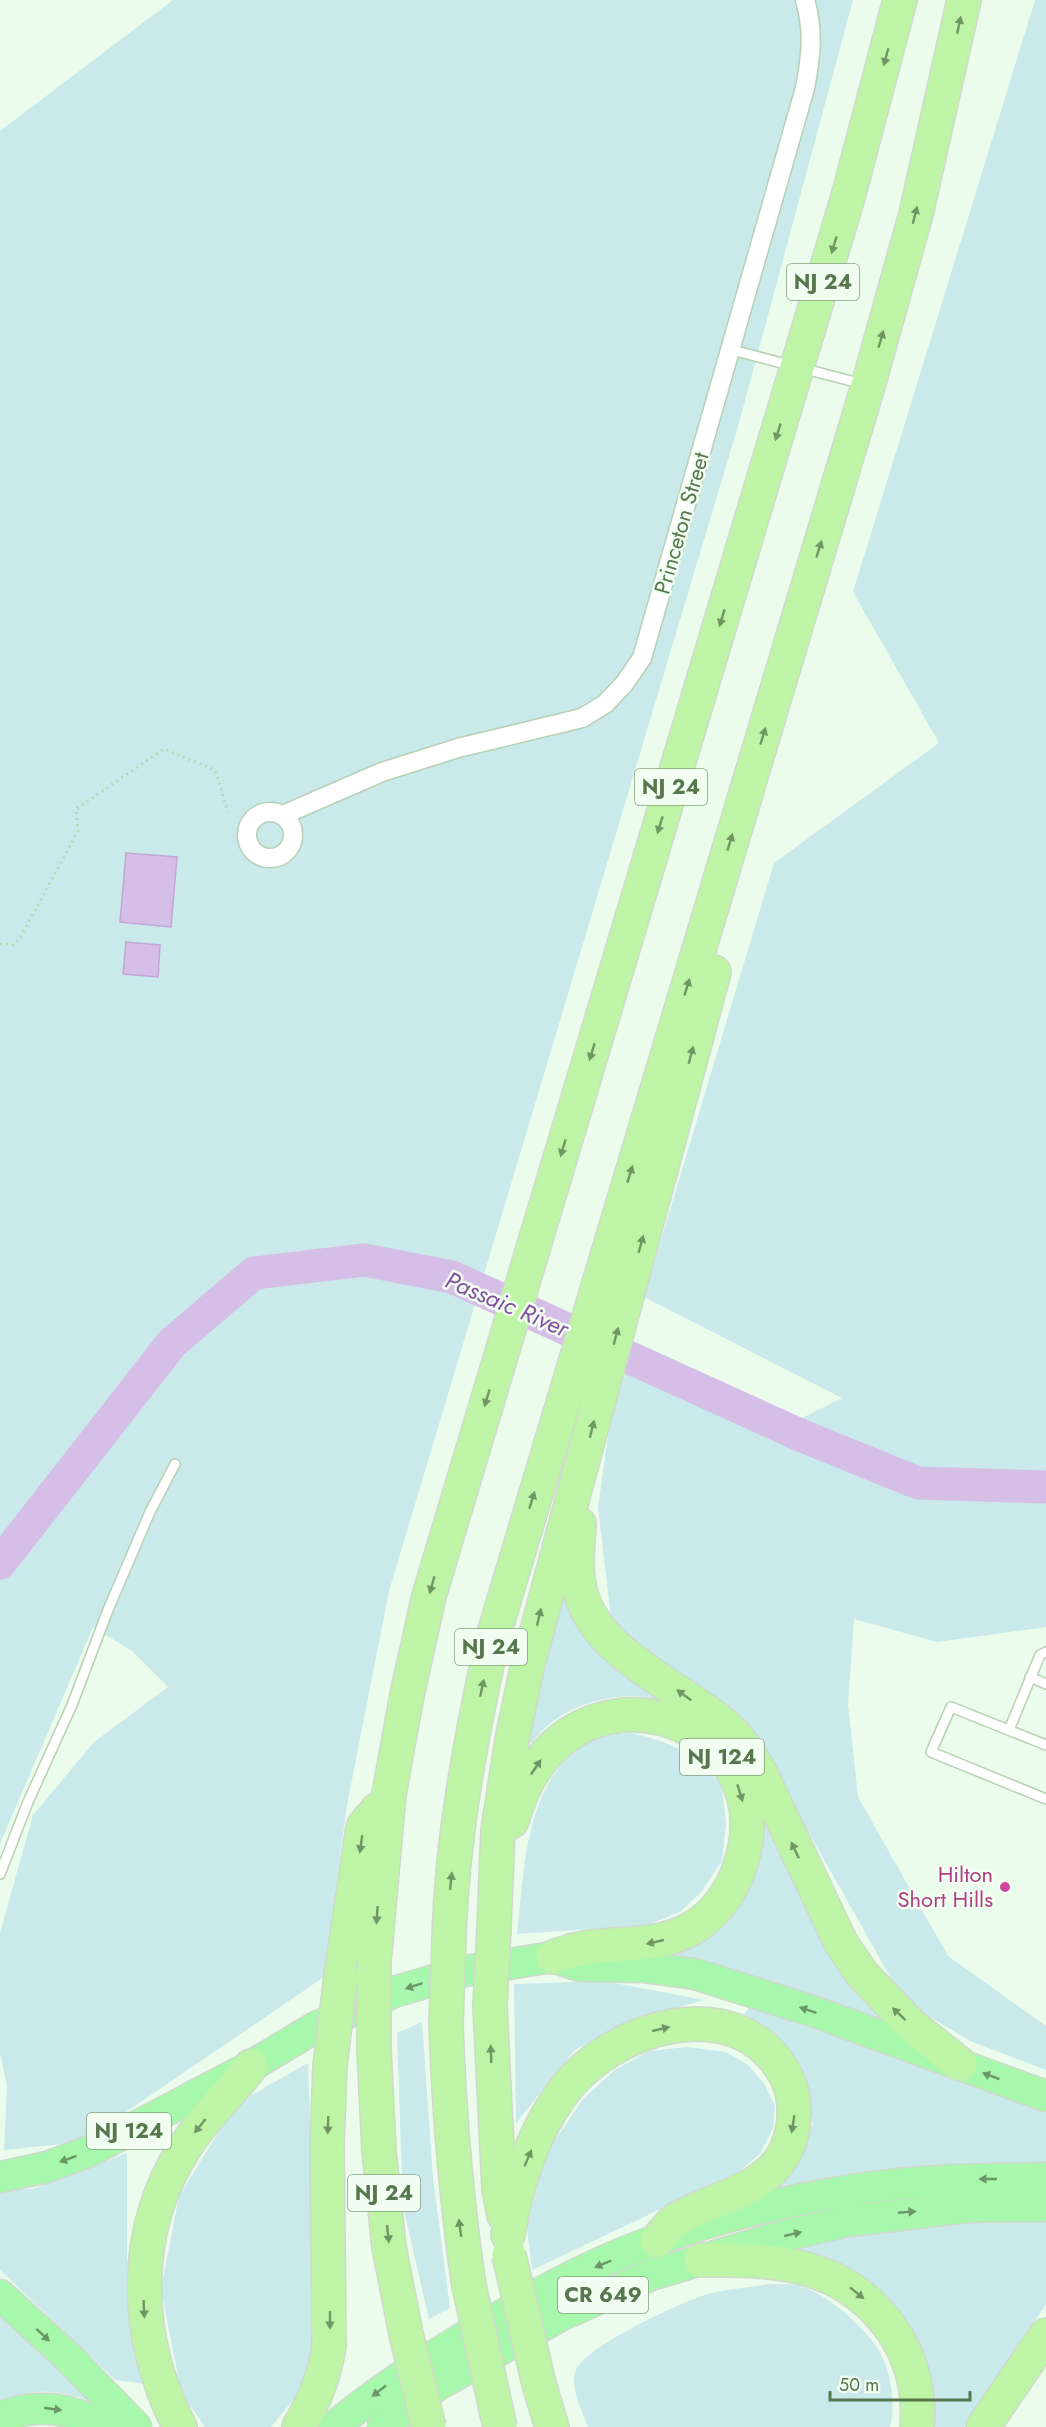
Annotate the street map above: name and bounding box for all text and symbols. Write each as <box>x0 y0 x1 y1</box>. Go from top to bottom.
one-way arrow <box>955 15 964 34</box>
one-way arrow <box>881 48 890 66</box>
one-way arrow <box>911 205 921 224</box>
one-way arrow <box>829 236 838 254</box>
road number: NJ 24 <box>787 264 859 300</box>
one-way arrow <box>877 330 886 348</box>
one-way arrow <box>773 423 782 441</box>
street label: Princeton Street <box>645 448 717 598</box>
one-way arrow <box>815 540 824 558</box>
one-way arrow <box>717 609 726 627</box>
one-way arrow <box>758 727 768 745</box>
road number: NJ 24 <box>635 769 707 805</box>
one-way arrow <box>655 816 664 834</box>
one-way arrow <box>726 833 735 851</box>
one-way arrow <box>683 978 692 996</box>
one-way arrow <box>587 1043 596 1061</box>
one-way arrow <box>687 1046 697 1064</box>
one-way arrow <box>558 1139 567 1157</box>
one-way arrow <box>626 1165 635 1183</box>
one-way arrow <box>636 1234 646 1253</box>
water label: Passaic River <box>440 1262 576 1346</box>
one-way arrow <box>611 1327 621 1346</box>
one-way arrow <box>482 1389 491 1407</box>
one-way arrow <box>588 1420 597 1438</box>
one-way arrow <box>528 1491 537 1509</box>
one-way arrow <box>427 1576 436 1594</box>
one-way arrow <box>535 1608 545 1626</box>
road number: NJ 24 <box>455 1629 527 1665</box>
one-way arrow <box>477 1679 487 1698</box>
one-way arrow <box>676 1690 691 1702</box>
road number: NJ 124 <box>680 1739 764 1775</box>
one-way arrow <box>531 1759 542 1775</box>
one-way arrow <box>736 1784 745 1802</box>
one-way arrow <box>356 1834 365 1853</box>
one-way arrow <box>791 1842 800 1859</box>
place label: Hilton Short Hills <box>898 1858 993 1915</box>
one-way arrow <box>446 1871 456 1890</box>
marker: Hilton Short Hills <box>998 1880 1012 1894</box>
one-way arrow <box>373 1906 382 1925</box>
one-way arrow <box>645 1938 664 1947</box>
one-way arrow <box>405 1982 423 1991</box>
one-way arrow <box>799 2004 817 2014</box>
one-way arrow <box>892 2007 906 2021</box>
one-way arrow <box>652 2023 671 2033</box>
one-way arrow <box>487 2045 496 2064</box>
one-way arrow <box>982 2070 1000 2080</box>
road number: NJ 124 <box>87 2113 171 2149</box>
one-way arrow <box>323 2115 332 2134</box>
one-way arrow <box>788 2115 797 2134</box>
one-way arrow <box>193 2118 206 2134</box>
one-way arrow <box>523 2149 533 2167</box>
one-way arrow <box>59 2155 77 2165</box>
one-way arrow <box>978 2174 997 2184</box>
road number: NJ 24 <box>348 2175 420 2211</box>
one-way arrow <box>897 2207 916 2217</box>
one-way arrow <box>456 2218 465 2237</box>
one-way arrow <box>383 2224 393 2243</box>
one-way arrow <box>784 2228 803 2238</box>
one-way arrow <box>594 2260 612 2269</box>
road number: CR 649 <box>558 2277 648 2313</box>
one-way arrow <box>849 2287 865 2300</box>
one-way arrow <box>140 2299 149 2318</box>
one-way arrow <box>325 2310 335 2329</box>
one-way arrow <box>35 2328 50 2341</box>
scale bar <box>830 2364 970 2402</box>
text: 50 m <box>839 2372 879 2398</box>
one-way arrow <box>372 2385 387 2397</box>
one-way arrow <box>44 2404 63 2413</box>

